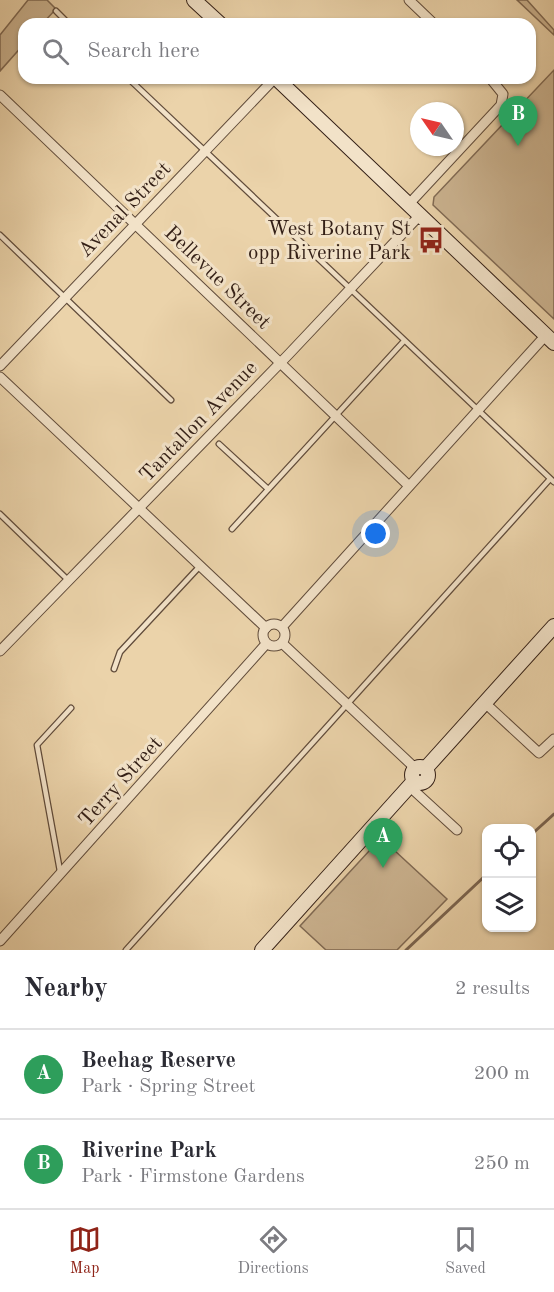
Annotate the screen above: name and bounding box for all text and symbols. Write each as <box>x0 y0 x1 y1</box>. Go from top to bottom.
search box <box>18 18 536 84</box>
icon: search <box>39 35 72 68</box>
text: Search here <box>87 40 200 62</box>
pin: B <box>498 96 538 146</box>
north arrow <box>410 102 464 156</box>
street label: Avenal Street <box>75 158 175 262</box>
place label: West Botany St opp Riverine Park <box>248 219 411 264</box>
street label: Bellevue Street <box>160 222 274 334</box>
bus stop icon: West Botany St opp Riverine Park <box>416 225 446 255</box>
street label: Tantallon Avenue <box>136 358 262 487</box>
your location <box>361 519 390 548</box>
street label: Terry Street <box>75 733 167 831</box>
pin: A <box>364 818 403 868</box>
map controls <box>482 824 536 932</box>
button: locate <box>482 824 536 878</box>
button: layers <box>482 878 536 932</box>
text: Nearby <box>24 976 108 1002</box>
text: 2 results <box>455 979 530 999</box>
text: Beehag Reserve <box>81 1050 236 1072</box>
text: A <box>36 1064 51 1084</box>
text: 200 m <box>474 1064 530 1084</box>
text: Park · Spring Street <box>81 1077 256 1097</box>
text: Riverine Park <box>81 1140 217 1162</box>
text: B <box>36 1154 51 1174</box>
text: 250 m <box>474 1154 530 1174</box>
text: Park · Firmstone Gardens <box>81 1167 305 1187</box>
tab: Map <box>68 1223 101 1279</box>
tab: Directions <box>238 1223 309 1279</box>
tab: Saved <box>445 1223 486 1279</box>

